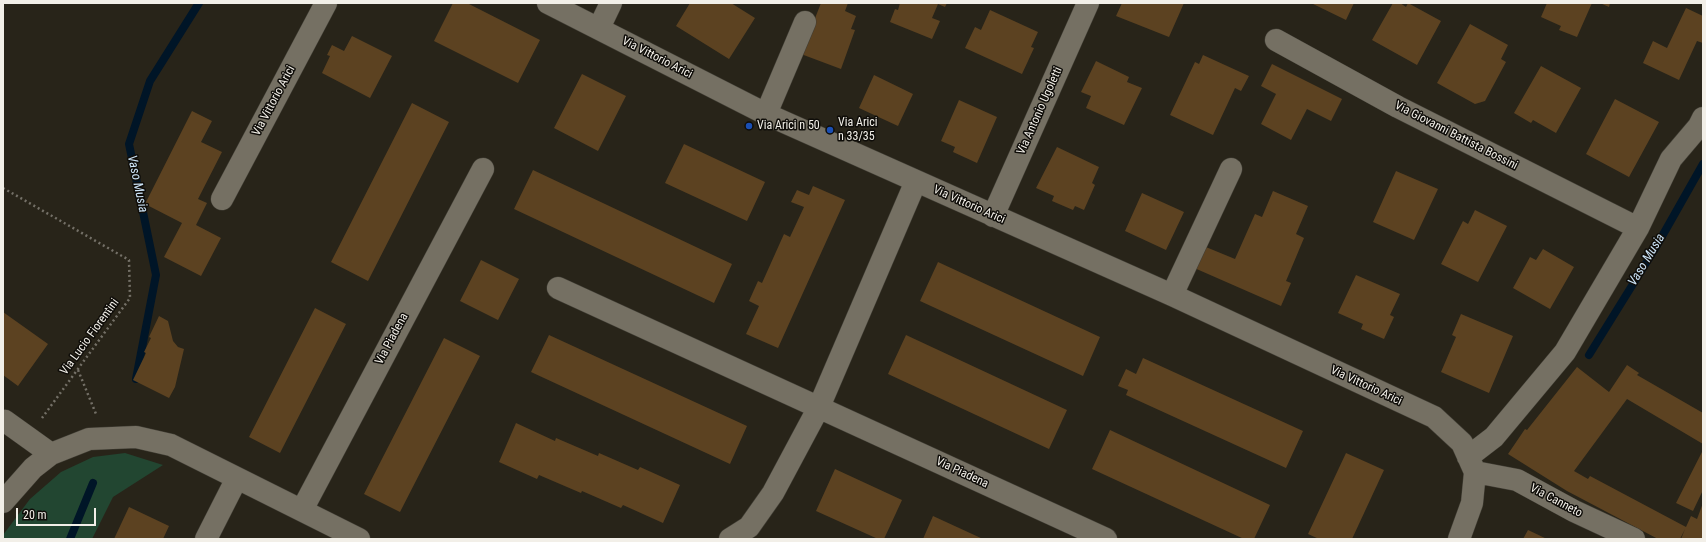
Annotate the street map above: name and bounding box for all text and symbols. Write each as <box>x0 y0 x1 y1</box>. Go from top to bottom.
street label: Via Vittorio Arici <box>619 34 695 82</box>
street label: Via Vittorio Arici <box>250 64 298 138</box>
street label: Via Antonio Ugoletti <box>1014 65 1066 157</box>
street label: Via Giovanni Battista Bossini <box>1392 99 1520 173</box>
place label: Via Arici n 33/35 <box>838 116 878 144</box>
place label: Via Arici n 50 <box>757 119 820 133</box>
marker: Via Arici n 50 <box>744 121 754 131</box>
marker: Via Arici n 33/35 <box>825 125 835 135</box>
water label: Vaso Musia <box>123 154 151 214</box>
street label: Via Vittorio Arici <box>931 183 1007 227</box>
water label: Vaso Musia <box>1625 231 1669 289</box>
street label: Via Lucio Fiorentini <box>58 296 122 378</box>
street label: Via Piadena <box>372 311 412 367</box>
street label: Via Vittorio Arici <box>1328 363 1404 409</box>
street label: Via Piadena <box>933 455 991 491</box>
street label: Via Canneto <box>1527 481 1585 521</box>
scale bar <box>18 500 98 526</box>
text: 20 m <box>23 508 47 522</box>

